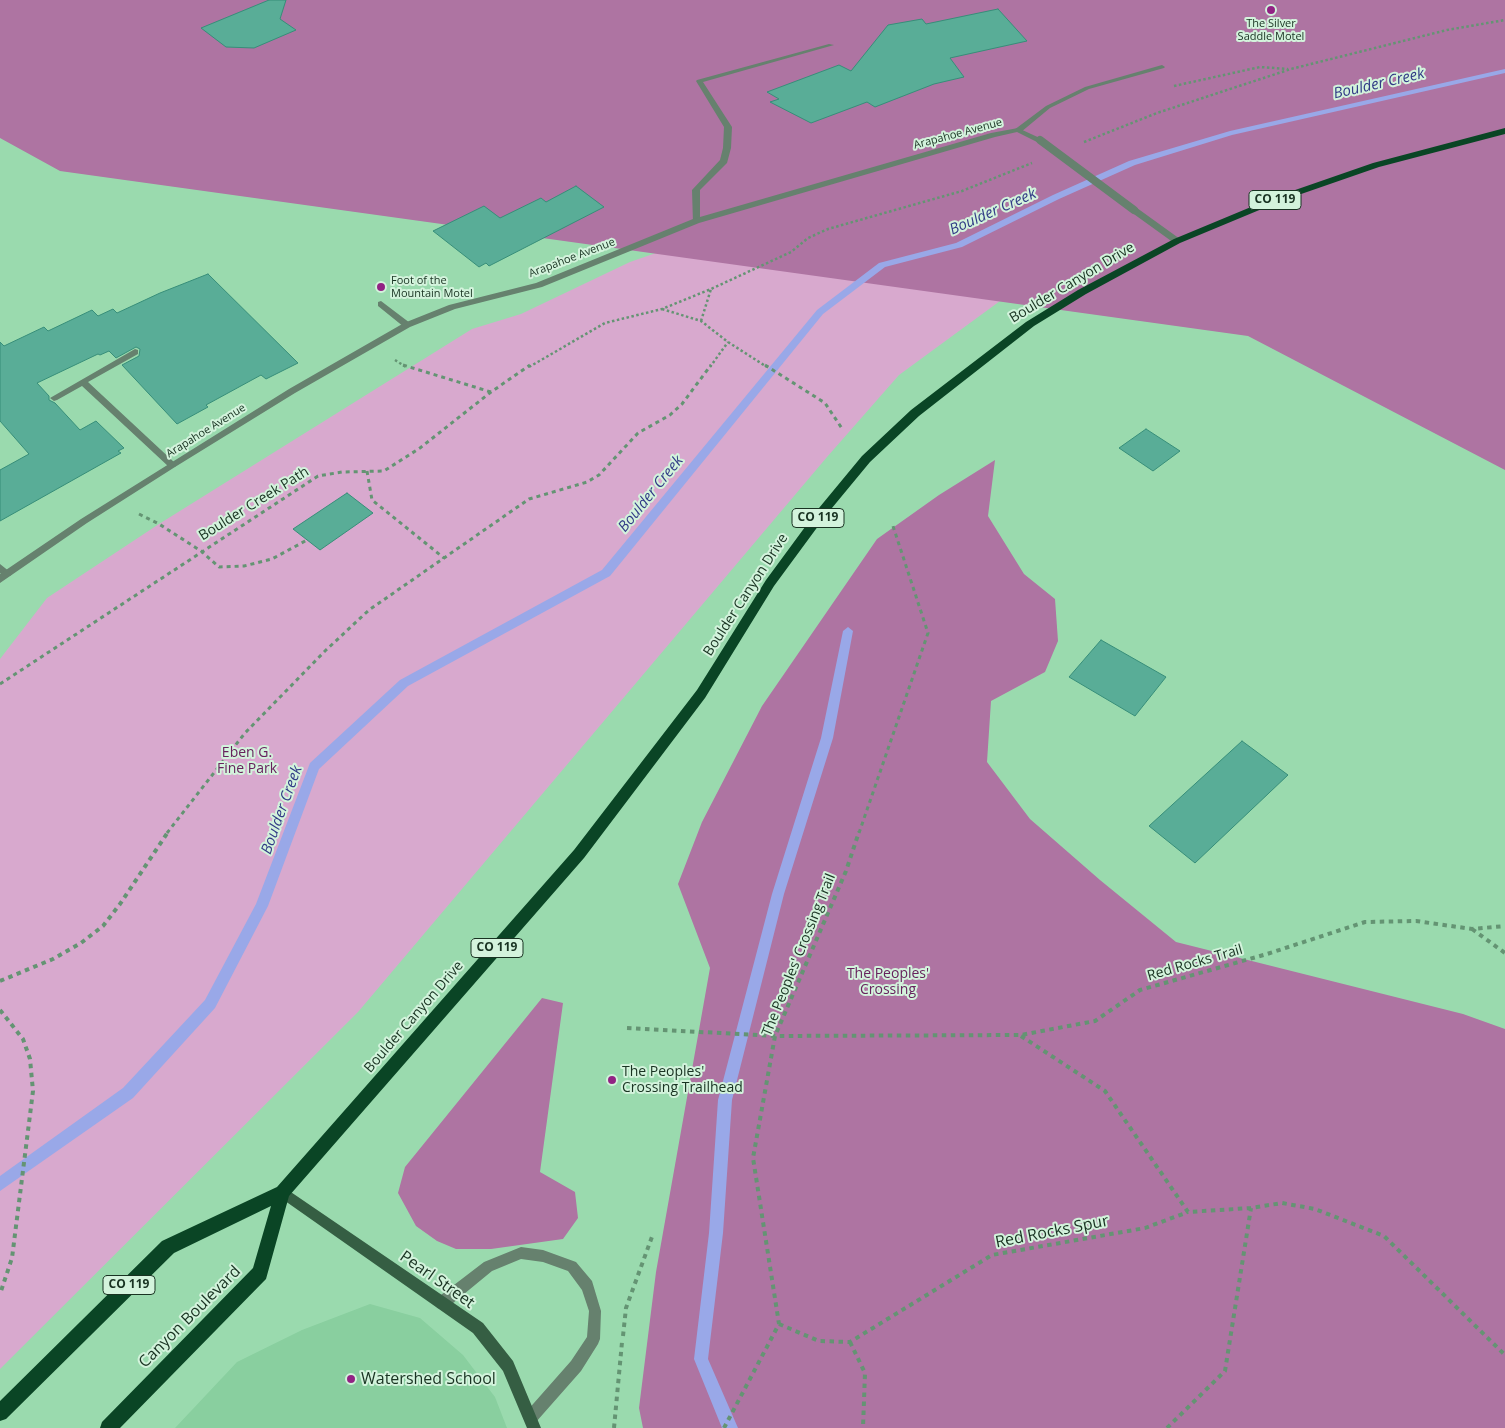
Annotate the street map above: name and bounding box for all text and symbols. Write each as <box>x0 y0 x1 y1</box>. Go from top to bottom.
marker: The Silver Saddle Motel <box>1265 4 1277 16</box>
place label: The Silver Saddle Motel <box>1238 17 1304 43</box>
water label: Boulder Creek <box>1332 65 1426 103</box>
street label: Arapahoe Avenue <box>912 116 1004 152</box>
water label: Boulder Creek <box>947 185 1039 239</box>
road number: CO 119 <box>1249 190 1301 210</box>
street label: Arapahoe Avenue <box>527 236 617 280</box>
street label: Boulder Canyon Drive <box>1007 239 1137 327</box>
place label: Foot of the Mountain Motel <box>391 274 473 300</box>
marker: Foot of the Mountain Motel <box>375 281 387 293</box>
street label: Arapahoe Avenue <box>164 401 248 461</box>
water label: Boulder Creek <box>615 452 687 536</box>
street label: Boulder Creek Path <box>196 463 312 545</box>
road number: CO 119 <box>792 508 844 528</box>
street label: Boulder Canyon Drive <box>700 531 792 659</box>
park label: Eben G. Fine Park <box>217 745 277 778</box>
water label: Boulder Creek <box>258 763 306 857</box>
street label: The Peoples' Crossing Trail <box>759 871 839 1039</box>
road number: CO 119 <box>471 938 523 958</box>
street label: Red Rocks Trail <box>1145 941 1245 985</box>
street label: Boulder Canyon Drive <box>361 958 467 1076</box>
park label: The Peoples' Crossing <box>847 966 929 999</box>
place label: The Peoples' Crossing Trailhead <box>622 1064 743 1096</box>
marker: The Peoples' Crossing Trailhead <box>606 1074 618 1086</box>
street label: Red Rocks Spur <box>994 1212 1110 1252</box>
street label: Pearl Street <box>396 1247 478 1313</box>
street label: Canyon Boulevard <box>135 1262 245 1372</box>
road number: CO 119 <box>103 1276 155 1294</box>
place label: Watershed School <box>361 1369 496 1389</box>
marker: Watershed School <box>345 1373 357 1385</box>

